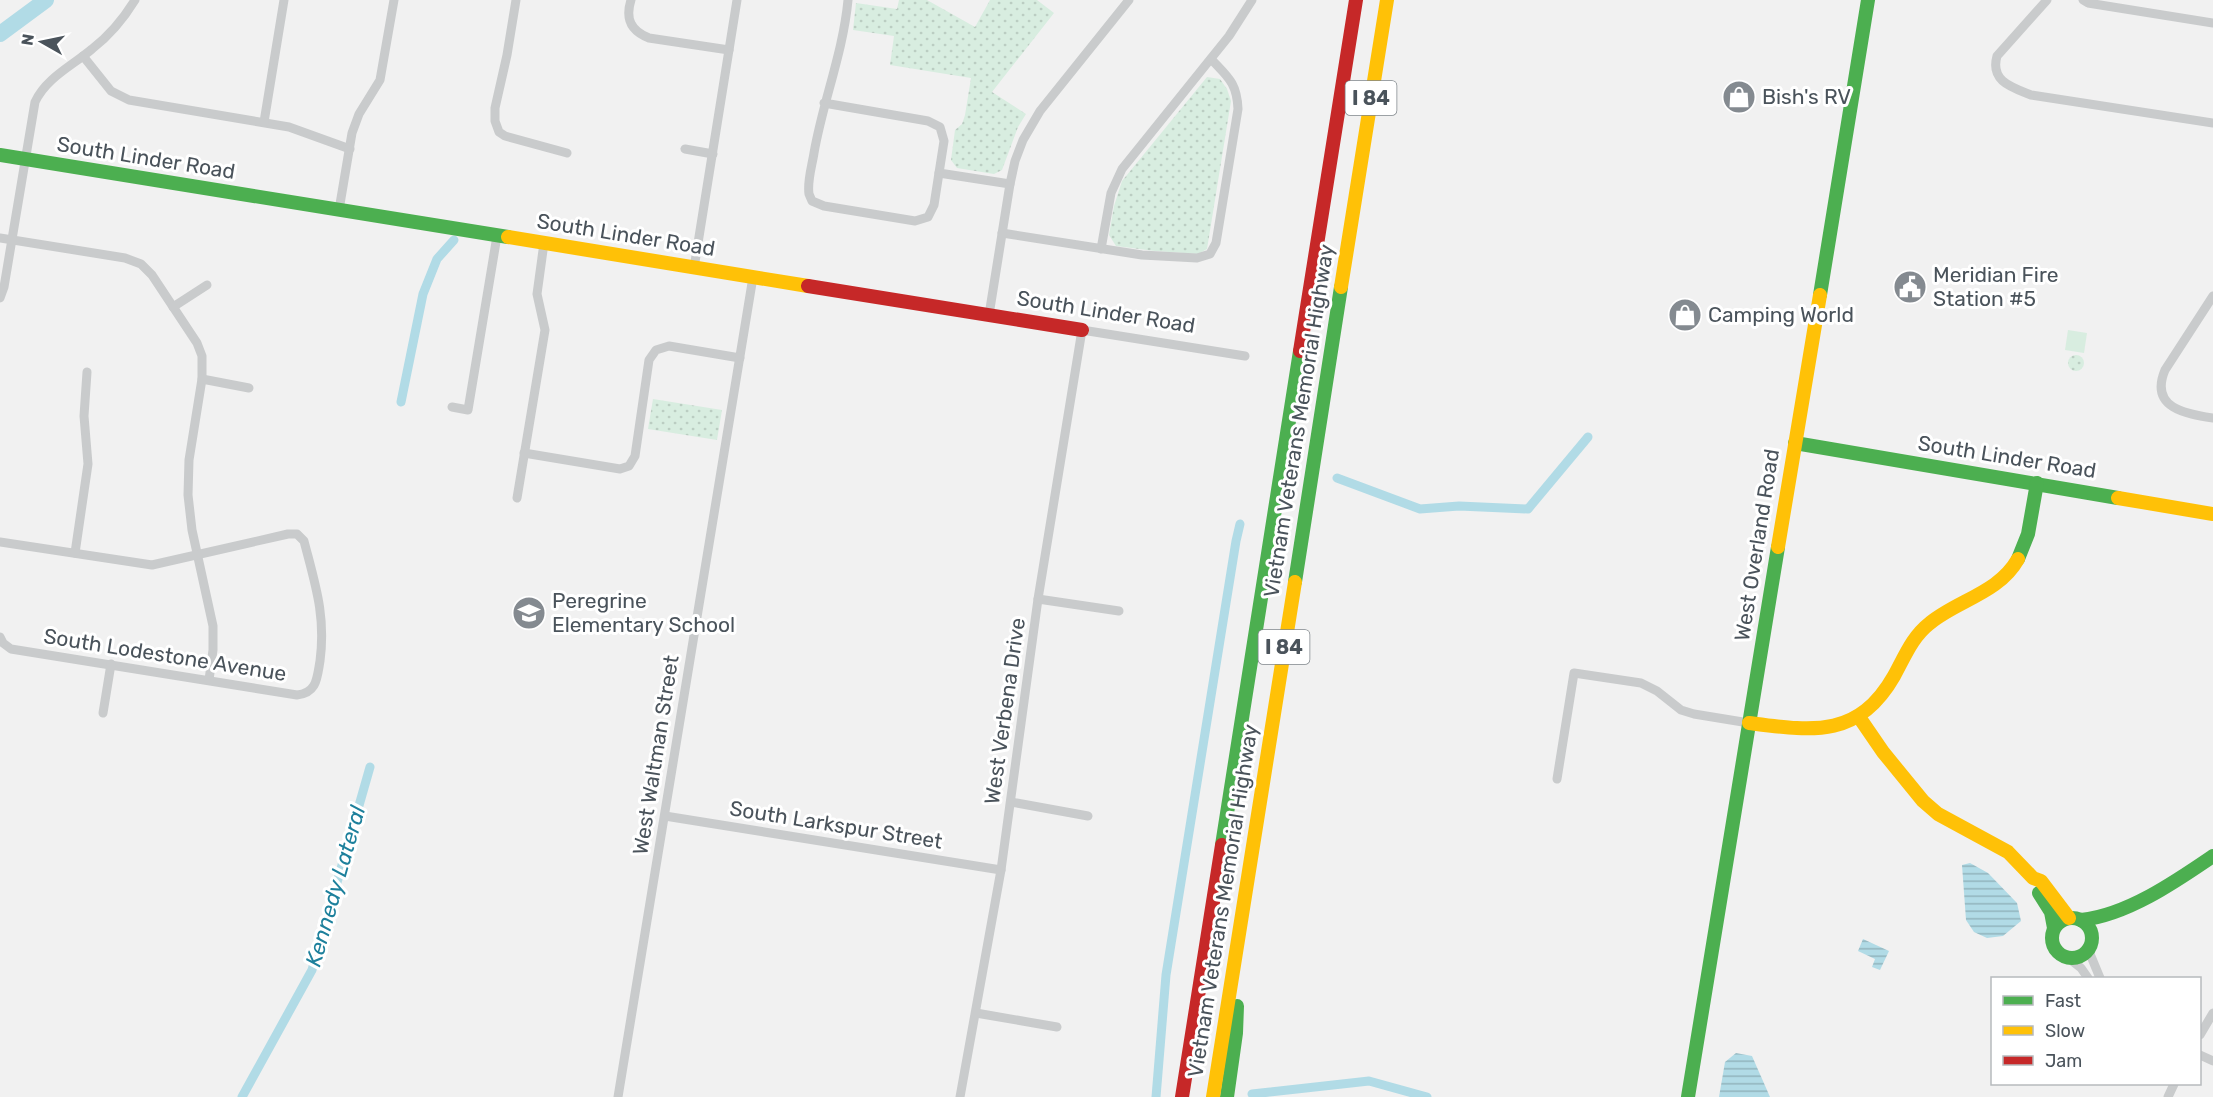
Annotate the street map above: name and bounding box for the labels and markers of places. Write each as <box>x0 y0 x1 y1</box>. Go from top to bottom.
shop icon: Bish's RV <box>1721 79 1757 115</box>
place label: Bish's RV <box>1762 84 1851 109</box>
place label: Meridian Fire Station #5 <box>1933 262 2058 311</box>
public building icon: Meridian Fire Station #5 <box>1892 269 1928 305</box>
shop icon: Camping World <box>1667 297 1703 333</box>
place label: Camping World <box>1708 302 1854 327</box>
place label: Peregrine Elementary School <box>552 588 735 637</box>
school or university icon: Peregrine Elementary School <box>511 595 547 631</box>

